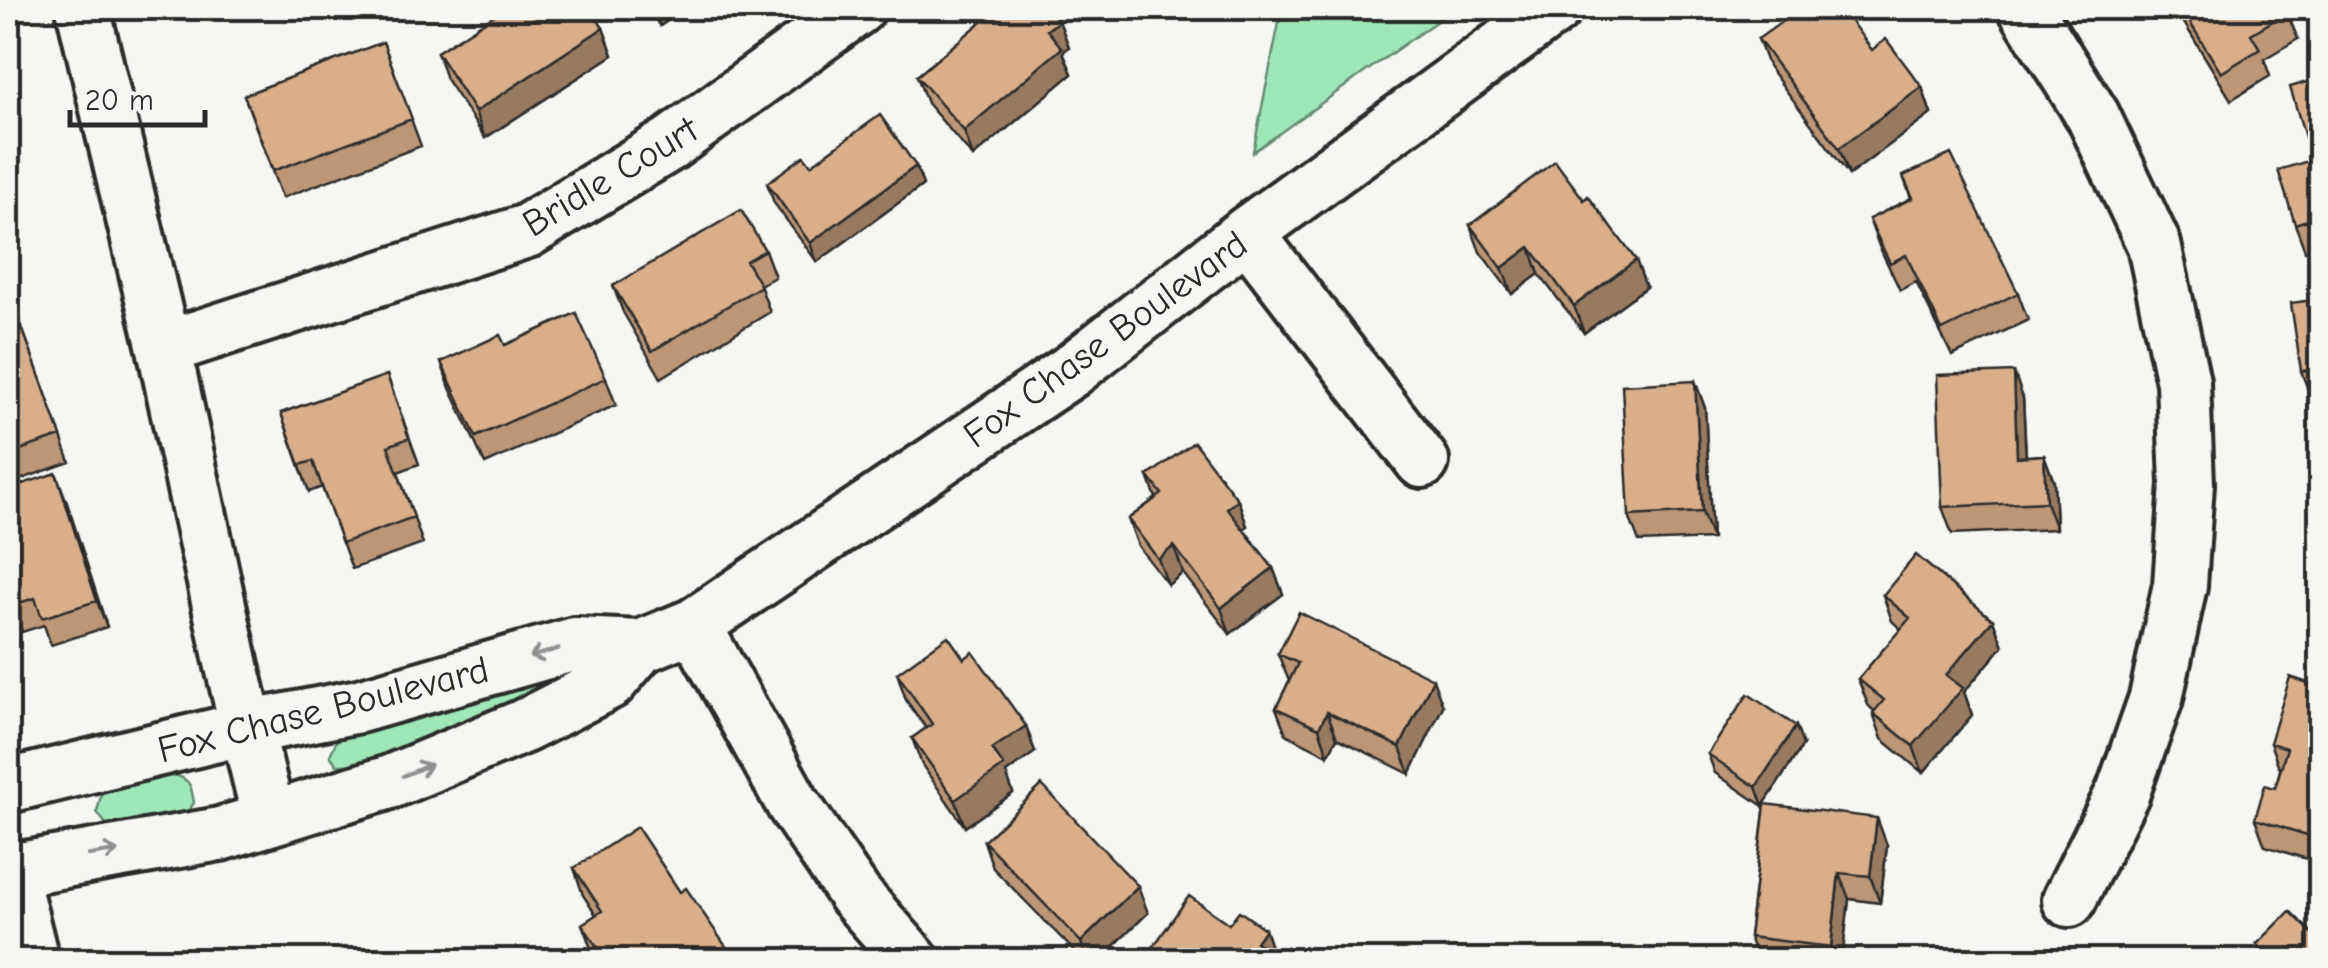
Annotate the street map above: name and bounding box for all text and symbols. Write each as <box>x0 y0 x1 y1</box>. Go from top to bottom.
scale bar <box>70 65 205 127</box>
text: 20 m <box>85 83 154 118</box>
street label: Bridle Court <box>515 107 707 246</box>
street label: Fox Chase Boulevard <box>955 222 1256 457</box>
one-way arrow <box>529 645 560 663</box>
street label: Fox Chase Boulevard <box>153 648 493 772</box>
one-way arrow <box>401 760 432 778</box>
one-way arrow <box>87 843 119 862</box>

